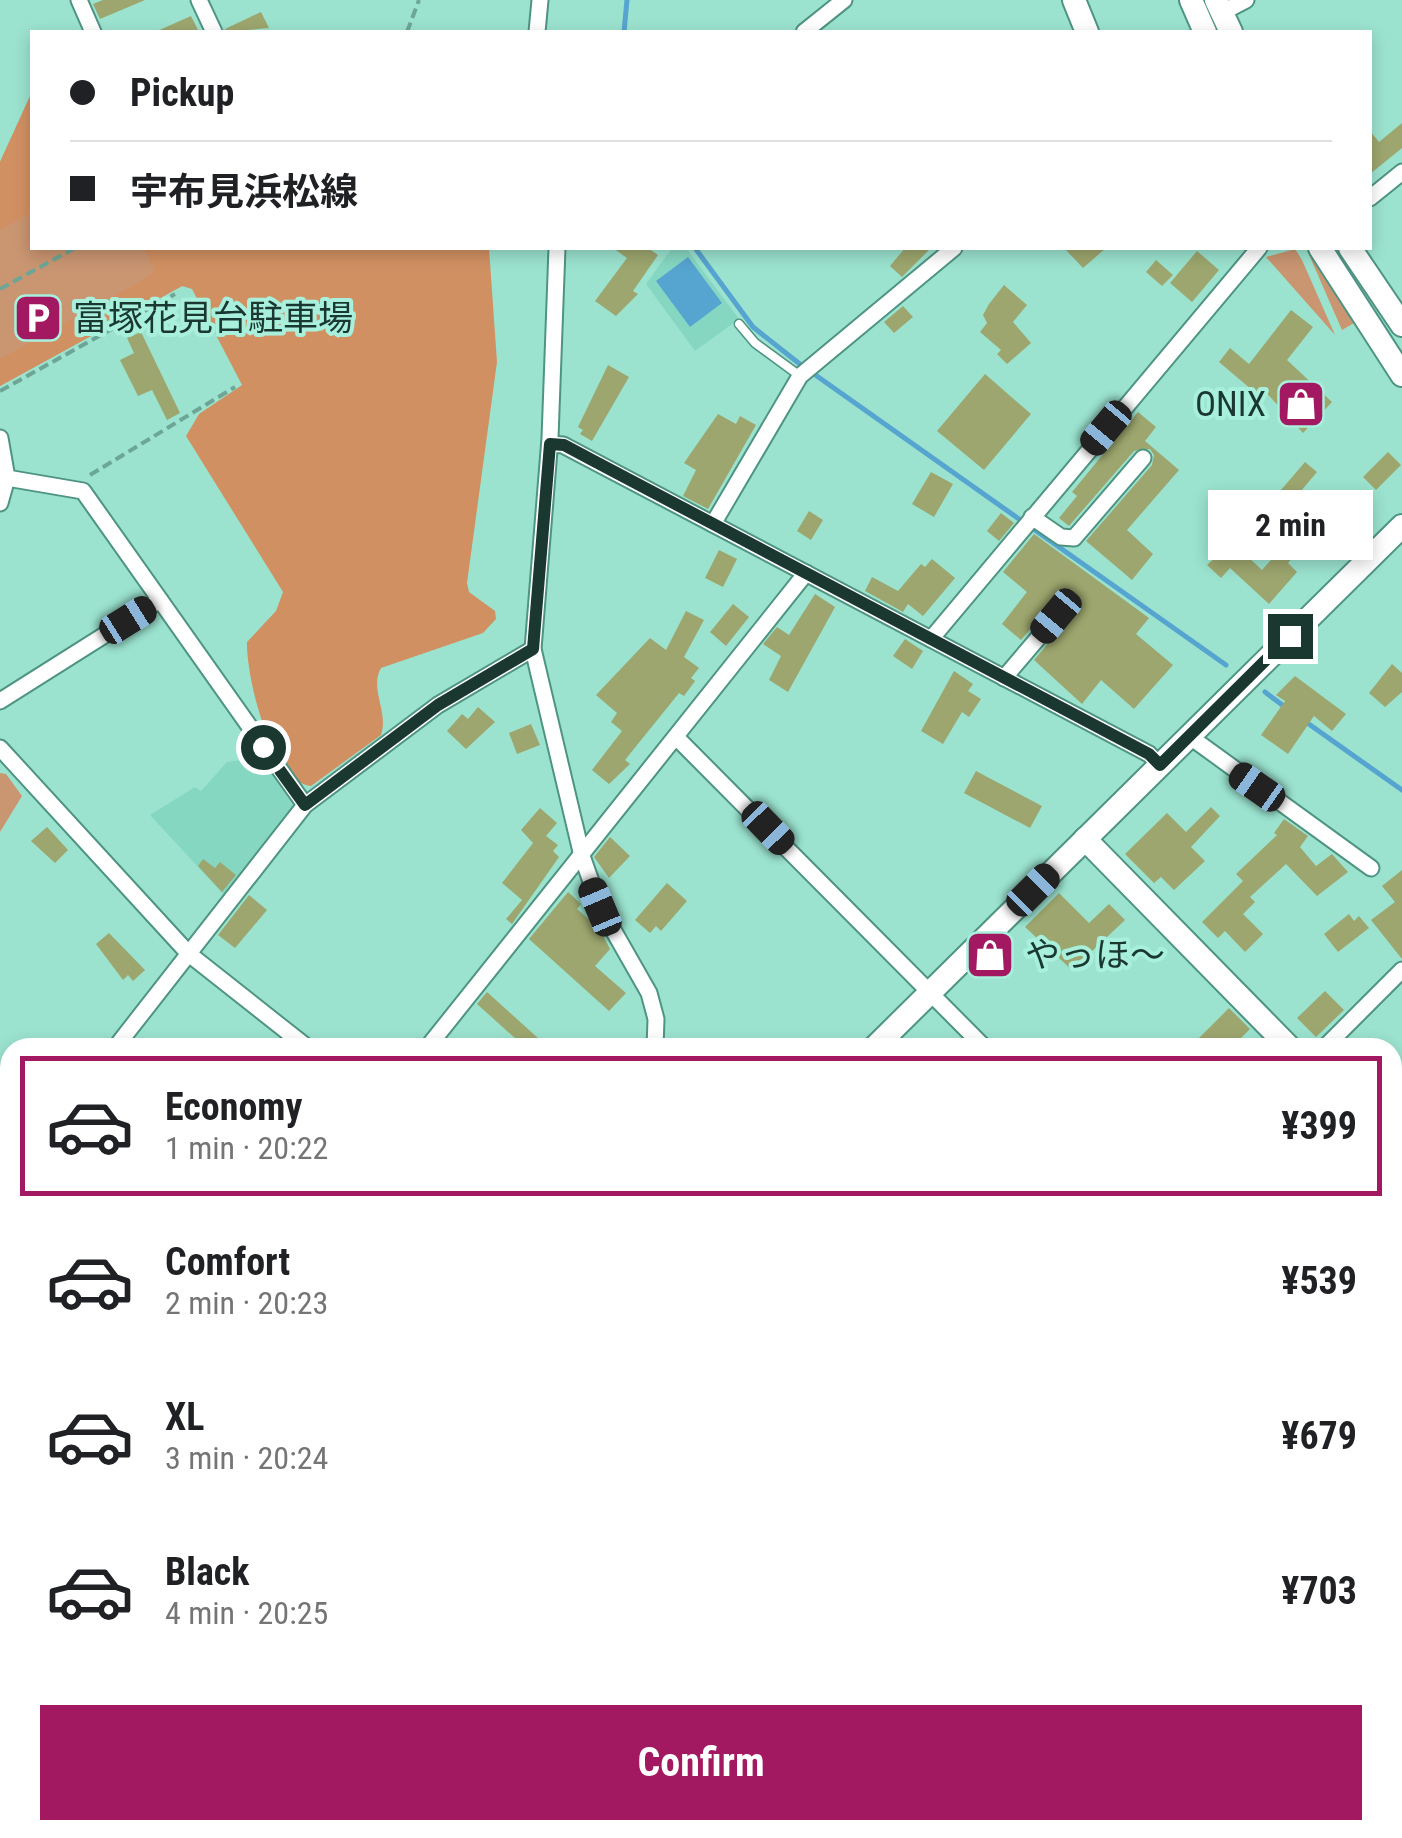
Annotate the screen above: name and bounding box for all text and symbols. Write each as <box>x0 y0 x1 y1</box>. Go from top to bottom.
text: Pickup <box>130 71 234 115</box>
text: 宇布見浜松線 <box>130 170 358 214</box>
parking icon: 富塚花見台駐車場 <box>12 292 64 344</box>
place label: 富塚花見台駐車場 <box>73 298 353 339</box>
shop icon: ONIX <box>1275 378 1327 430</box>
place label: ONIX <box>1195 384 1266 425</box>
car <box>1075 395 1137 461</box>
callout: 2 min <box>1208 491 1372 561</box>
text: 2 min <box>1255 506 1326 544</box>
car <box>1025 583 1087 649</box>
car <box>95 591 161 649</box>
route end <box>1268 614 1313 659</box>
route start <box>241 725 286 770</box>
car <box>1224 758 1290 816</box>
car <box>736 796 800 860</box>
car <box>1001 858 1065 922</box>
car <box>574 874 626 940</box>
shop icon: やっほ～ <box>964 929 1016 981</box>
place label: やっほ～ <box>1025 935 1165 976</box>
icon: car <box>45 1081 135 1171</box>
text: Economy <box>165 1085 302 1129</box>
text: ¥399 <box>1281 1104 1357 1148</box>
text: 1 min · 20:22 <box>165 1129 328 1167</box>
icon: car <box>45 1236 135 1326</box>
text: Comfort <box>165 1240 290 1284</box>
text: ¥539 <box>1281 1259 1357 1303</box>
text: 2 min · 20:23 <box>165 1284 328 1322</box>
icon: car <box>45 1391 135 1481</box>
text: XL <box>165 1395 204 1439</box>
text: ¥679 <box>1281 1414 1357 1458</box>
text: 3 min · 20:24 <box>165 1439 328 1477</box>
icon: car <box>45 1546 135 1636</box>
text: Black <box>165 1550 249 1594</box>
text: ¥703 <box>1281 1569 1357 1613</box>
text: 4 min · 20:25 <box>165 1594 328 1632</box>
button: Confirm <box>40 1705 1362 1820</box>

